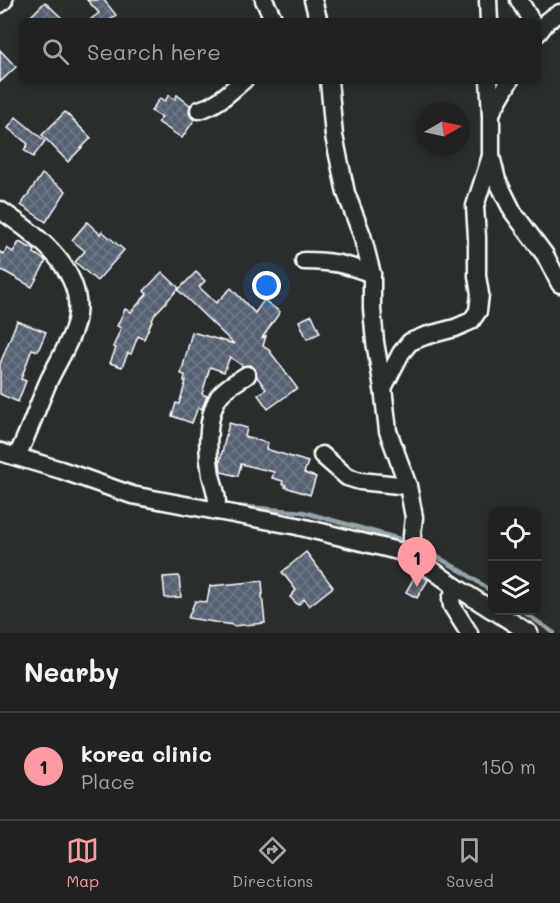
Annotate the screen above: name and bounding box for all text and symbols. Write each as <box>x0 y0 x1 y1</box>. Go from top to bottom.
search box <box>18 18 542 84</box>
icon: search <box>39 35 72 68</box>
text: Search here <box>87 37 221 66</box>
north arrow <box>416 102 470 156</box>
your location <box>252 271 281 300</box>
map controls <box>488 507 542 615</box>
button: locate <box>488 507 542 561</box>
pin: 1 <box>398 538 436 587</box>
button: layers <box>488 561 542 615</box>
text: Nearby <box>24 655 119 689</box>
text: korea clinic <box>81 739 212 768</box>
text: 1 <box>39 753 48 779</box>
text: 150 m <box>481 753 536 779</box>
text: Place <box>81 768 135 794</box>
tab: Map <box>66 834 99 891</box>
tab: Directions <box>232 834 313 891</box>
tab: Saved <box>446 834 494 891</box>

